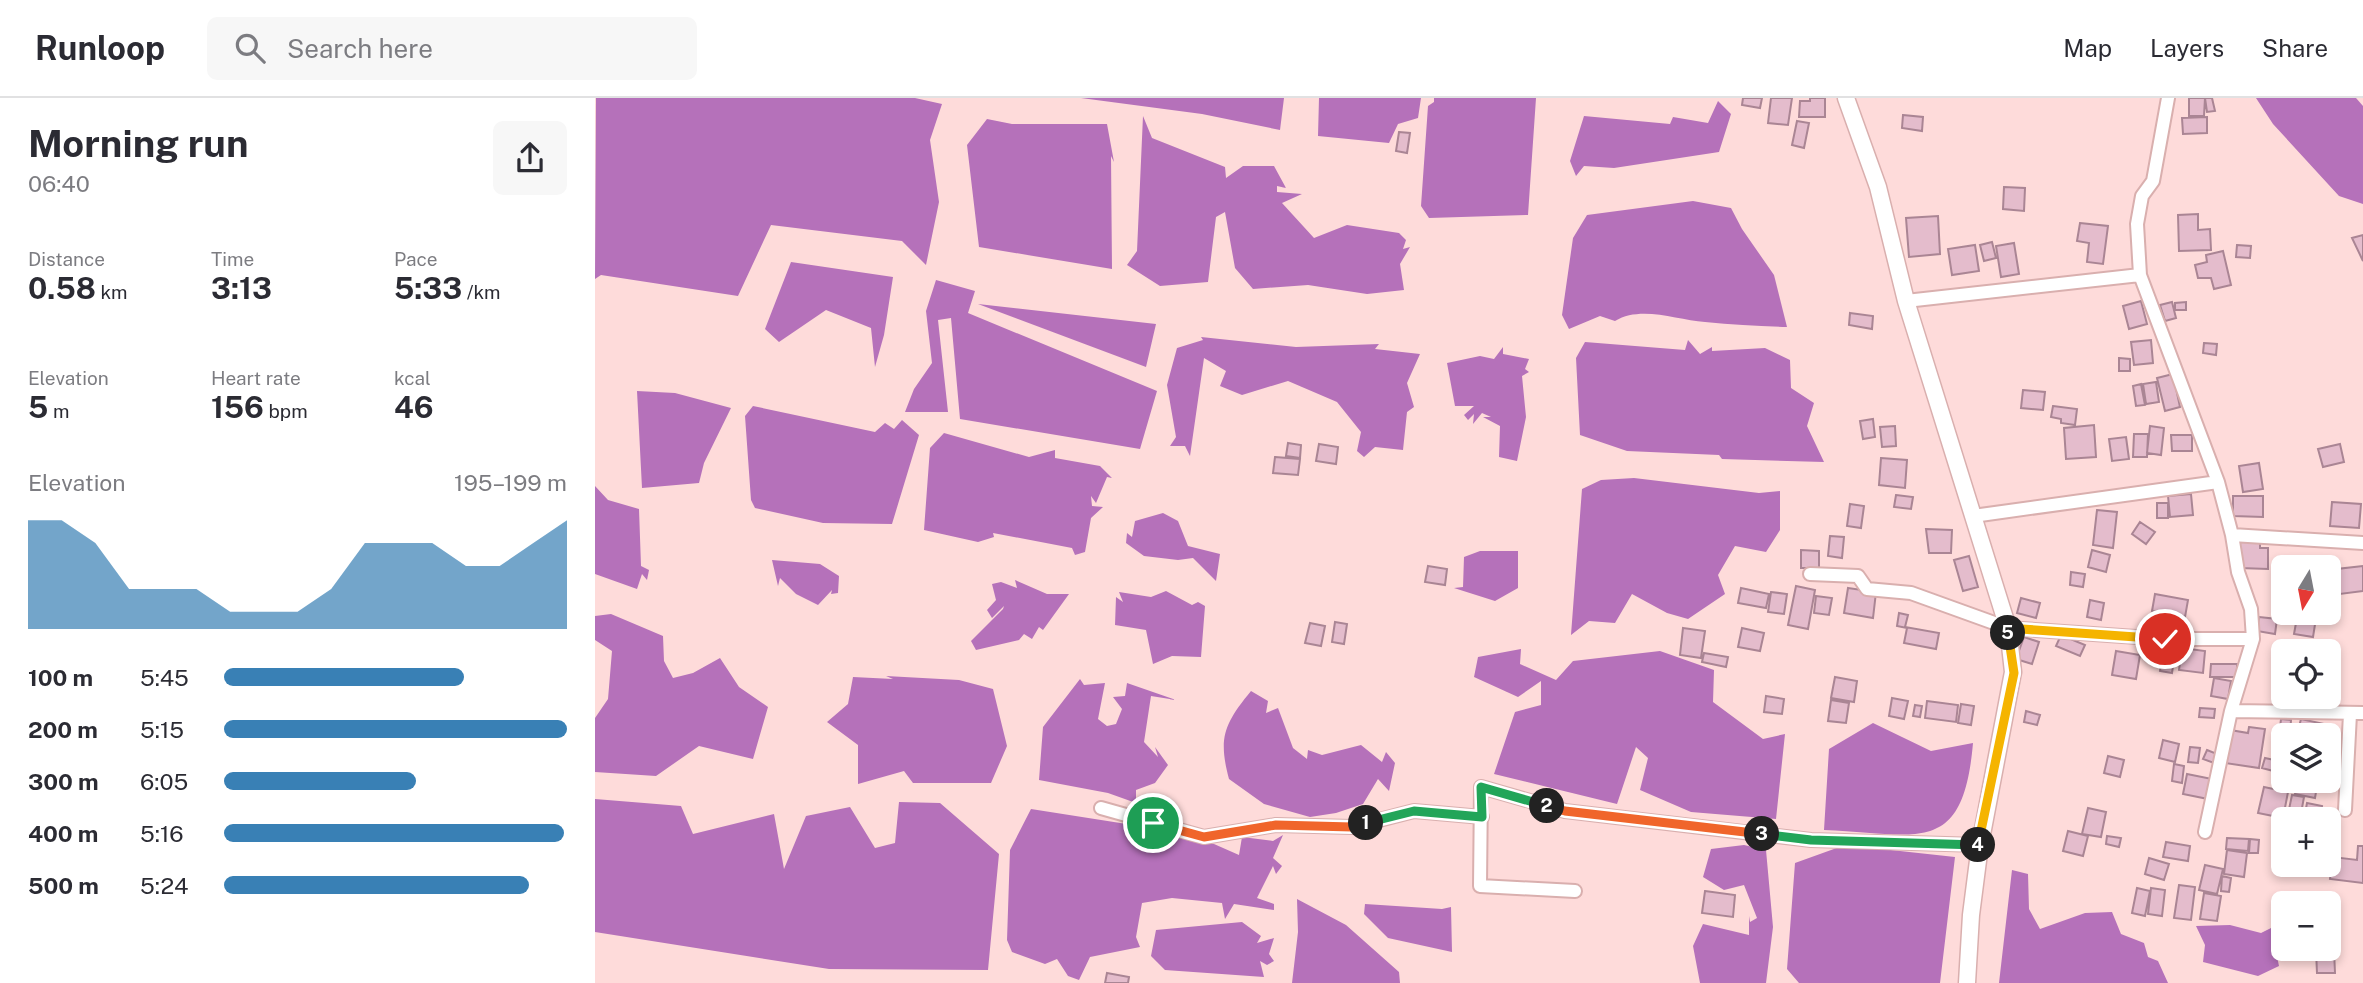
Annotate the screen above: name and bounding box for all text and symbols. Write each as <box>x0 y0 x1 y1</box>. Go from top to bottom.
search box <box>207 17 697 80</box>
text: Runloop <box>35 29 165 67</box>
icon: search <box>231 29 269 67</box>
text: Search here <box>287 33 433 64</box>
text: Map <box>2063 34 2112 62</box>
text: Layers <box>2150 34 2224 62</box>
text: Share <box>2262 34 2328 62</box>
text: Morning run <box>28 121 249 166</box>
button: share <box>493 121 567 195</box>
text: 06:40 <box>28 170 90 197</box>
text: Distance <box>28 248 105 270</box>
text: Time <box>211 248 254 270</box>
text: Pace <box>394 248 437 270</box>
text: 0.58 <box>28 270 96 306</box>
text: 3:13 <box>211 270 272 306</box>
text: 5:33 <box>394 270 462 306</box>
text: km <box>96 281 128 303</box>
text: /km <box>462 281 501 303</box>
text: Elevation <box>28 367 109 389</box>
text: Heart rate <box>211 367 301 389</box>
text: kcal <box>394 367 431 389</box>
text: 5 <box>28 389 48 425</box>
text: 156 <box>211 389 264 425</box>
text: 46 <box>394 389 434 425</box>
text: m <box>48 400 69 422</box>
text: bpm <box>264 400 308 422</box>
text: Elevation <box>28 469 126 496</box>
text: 195–199 m <box>454 469 567 496</box>
north arrow <box>2271 555 2341 625</box>
map controls <box>2271 555 2341 961</box>
pin <box>2135 609 2195 669</box>
pin: 5 <box>1991 616 2025 650</box>
icon: check <box>2146 620 2184 658</box>
text: 5 <box>2001 621 2014 643</box>
button: locate <box>2271 639 2341 709</box>
text: 100 m <box>28 664 93 691</box>
text: 5:45 <box>140 664 189 691</box>
text: 200 m <box>28 716 98 743</box>
text: 5:15 <box>140 716 184 743</box>
button: layers <box>2271 723 2341 793</box>
text: 300 m <box>28 768 99 795</box>
text: 6:05 <box>140 768 188 795</box>
pin: 2 <box>1529 788 1565 824</box>
pin <box>1123 793 1183 853</box>
text: 2 <box>1540 794 1553 816</box>
icon: arrive <box>1134 804 1172 842</box>
pin: 1 <box>1349 806 1383 840</box>
button: + <box>2271 807 2341 877</box>
text: 1 <box>1361 811 1370 833</box>
pin: 3 <box>1745 816 1779 852</box>
text: 400 m <box>28 820 98 847</box>
text: 5:16 <box>140 820 184 847</box>
text: 3 <box>1755 822 1768 844</box>
pin: 4 <box>1961 828 1995 862</box>
text: 4 <box>1971 833 1984 855</box>
text: 500 m <box>28 872 99 899</box>
text: 5:24 <box>140 872 189 899</box>
button: − <box>2271 891 2341 961</box>

